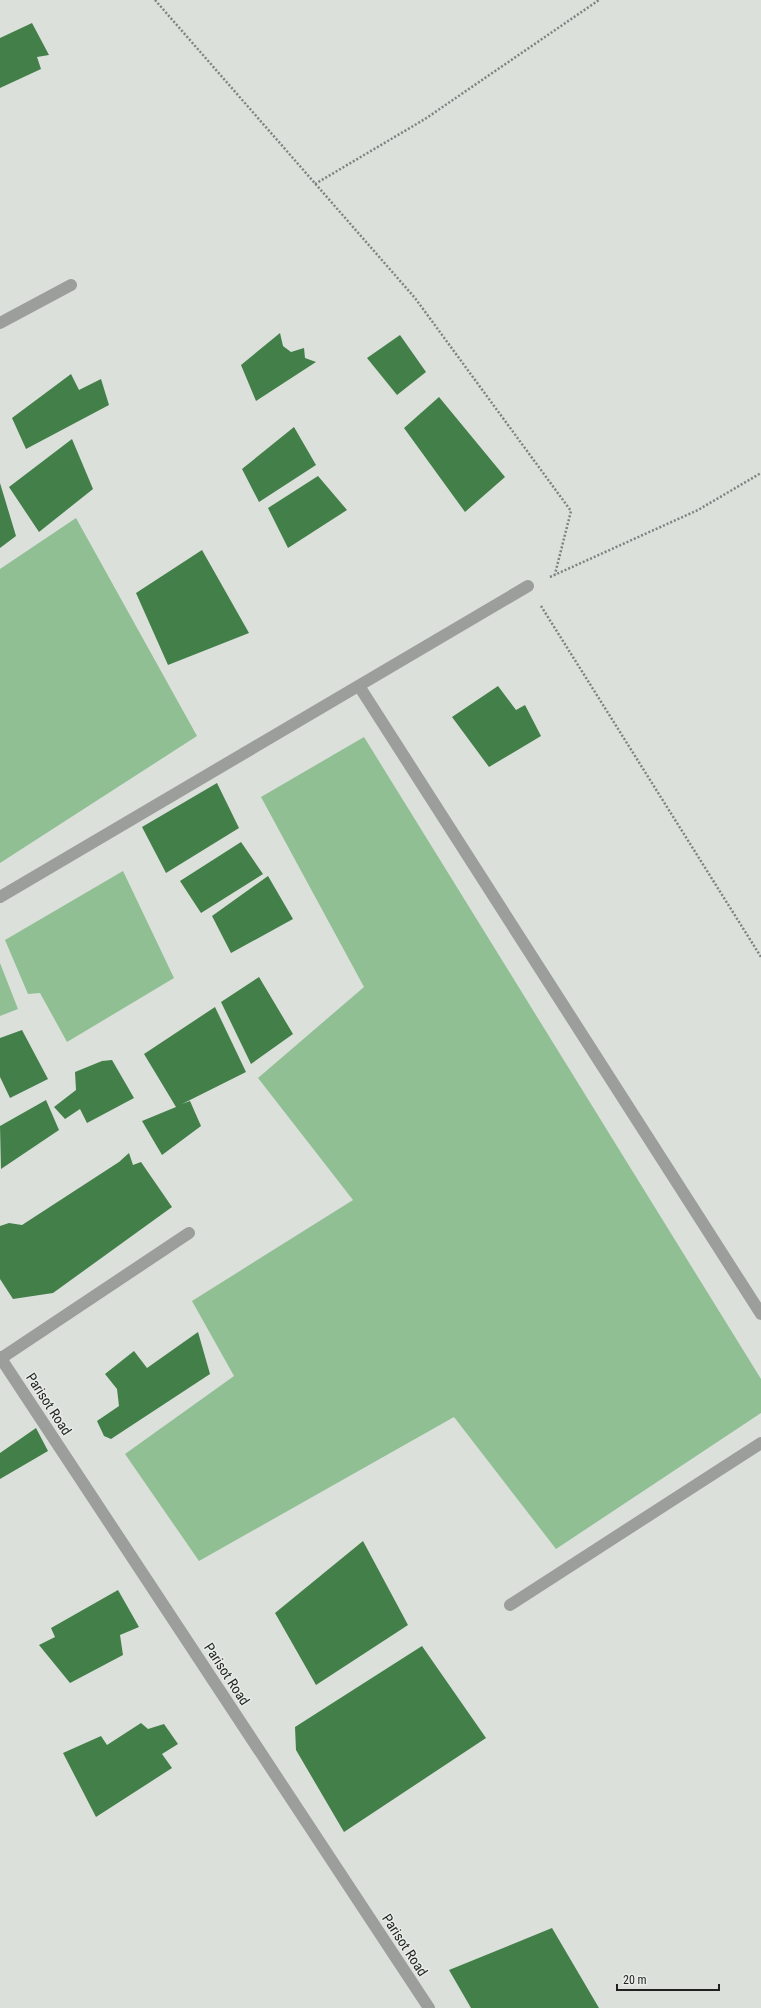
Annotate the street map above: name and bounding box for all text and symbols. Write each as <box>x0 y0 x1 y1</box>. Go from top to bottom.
street label: Parisot Road <box>23 1370 75 1438</box>
street label: Parisot Road <box>201 1640 253 1708</box>
street label: Parisot Road <box>379 1911 431 1979</box>
scale bar <box>617 1966 719 1992</box>
text: 20 m <box>623 1973 647 1987</box>

